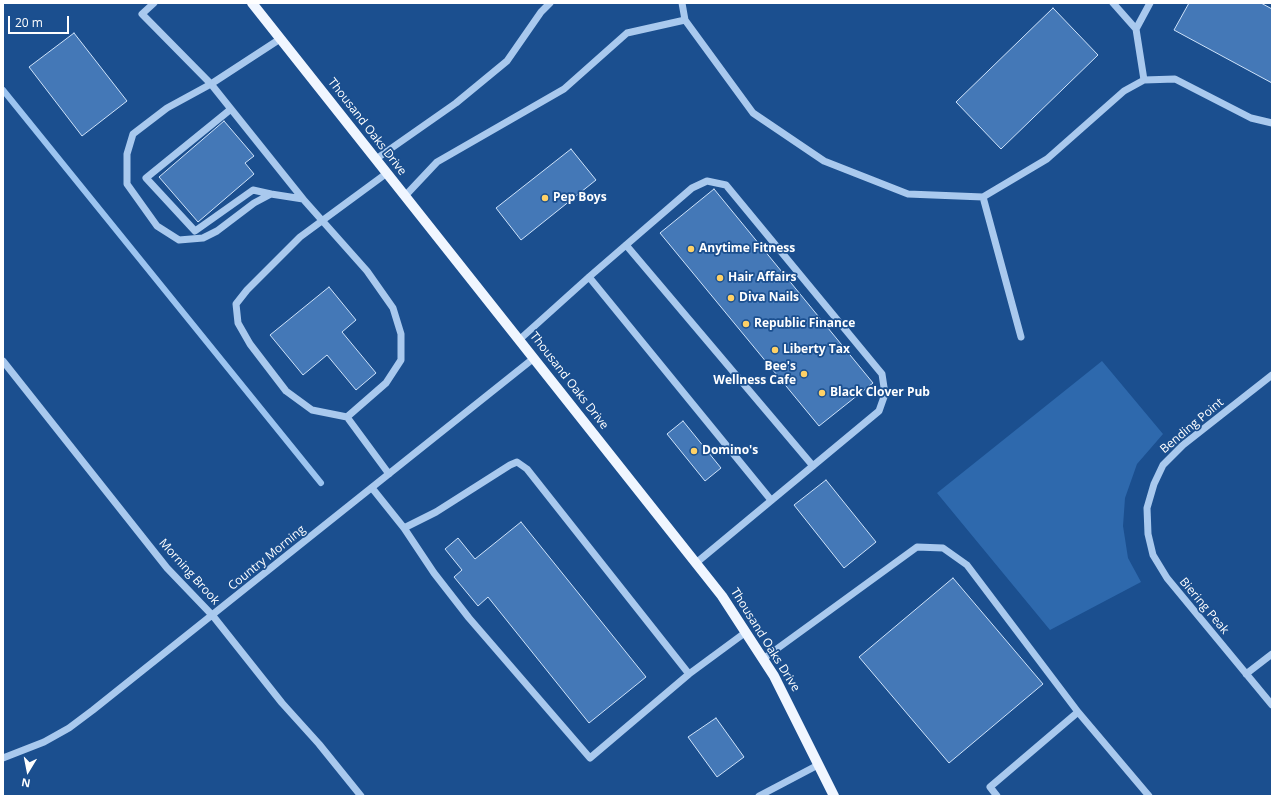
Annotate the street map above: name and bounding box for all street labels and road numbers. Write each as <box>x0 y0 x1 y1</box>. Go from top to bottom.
street label: Thousand Oaks Drive <box>325 76 409 178</box>
street label: Thousand Oaks Drive <box>527 330 611 432</box>
street label: Bending Point <box>1157 395 1227 457</box>
street label: Country Morning <box>226 523 308 593</box>
street label: Morning Brook <box>156 536 222 608</box>
street label: Biering Peak <box>1176 575 1232 637</box>
street label: Thousand Oaks Drive <box>727 586 803 694</box>

